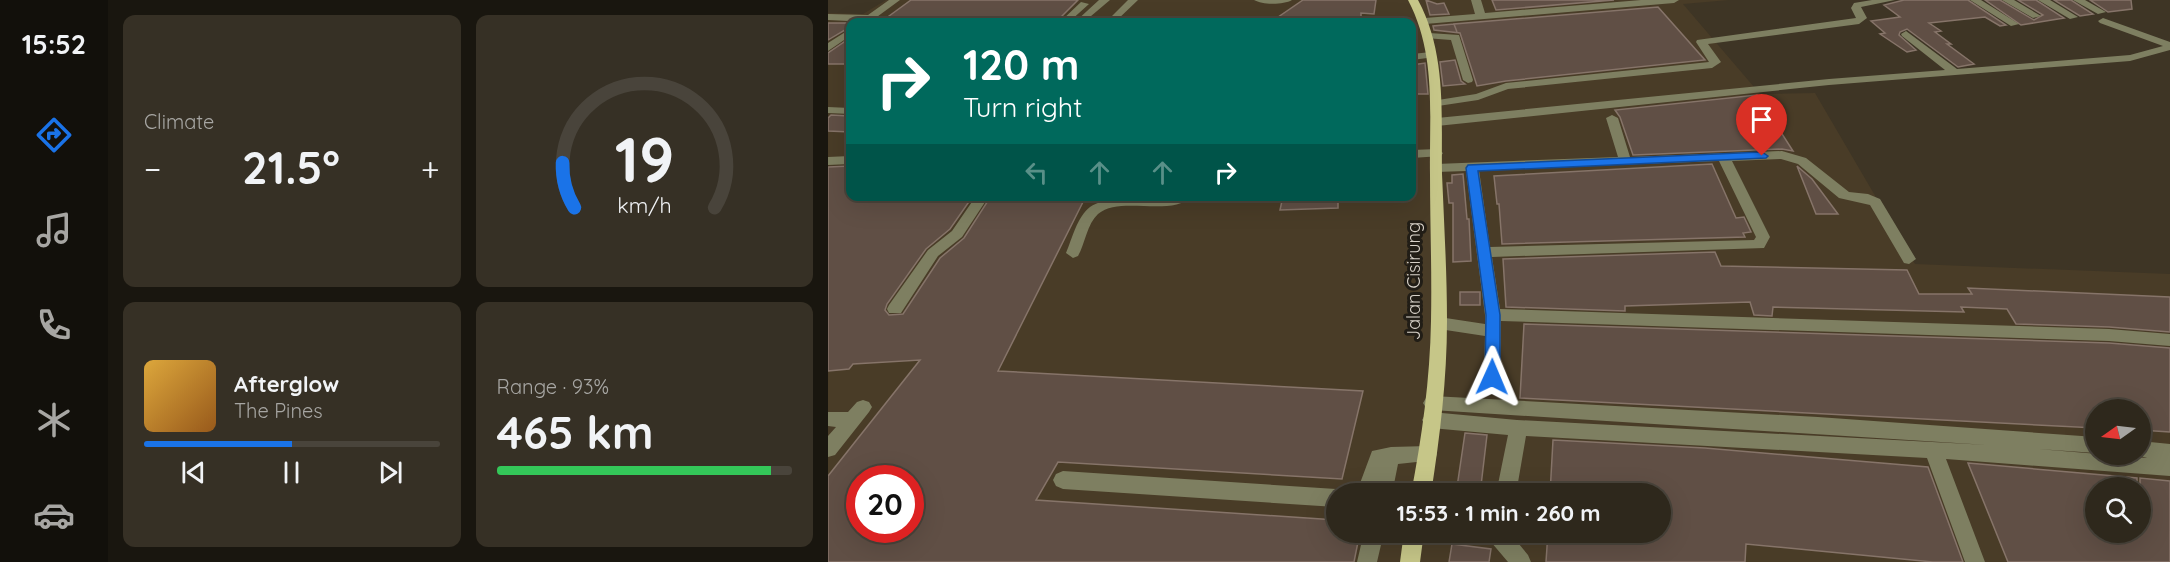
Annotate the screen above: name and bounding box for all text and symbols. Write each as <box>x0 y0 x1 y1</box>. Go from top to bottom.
text: 15:52 <box>22 27 86 61</box>
text: 120 m <box>963 38 1080 91</box>
icon: right <box>864 42 942 120</box>
text: Turn right <box>963 90 1082 124</box>
pin <box>1736 94 1787 156</box>
icon: arrive <box>1745 103 1778 136</box>
text: Climate <box>144 109 214 134</box>
icon: directions <box>33 114 75 156</box>
text: 19 <box>614 120 674 198</box>
text: 21.5° <box>242 139 340 195</box>
text: − <box>144 148 161 189</box>
text: + <box>421 148 439 189</box>
icon: left <box>1020 156 1053 189</box>
icon: ahead <box>1083 156 1116 189</box>
icon: ahead <box>1146 156 1179 189</box>
icon: right <box>1209 156 1242 189</box>
text: km/h <box>617 192 671 218</box>
icon: music <box>33 209 75 251</box>
street label: Jalan Cisirung <box>1402 222 1425 340</box>
icon: phone <box>33 304 75 346</box>
position arrow <box>1460 345 1524 409</box>
text: Afterglow <box>234 370 339 398</box>
text: Range · 93% <box>497 374 609 399</box>
text: The Pines <box>234 398 323 423</box>
icon: climate <box>33 399 75 441</box>
north arrow <box>2085 399 2151 465</box>
map controls <box>2085 399 2151 543</box>
text: 465 km <box>497 404 653 460</box>
icon: previous <box>177 456 210 489</box>
icon: pause <box>275 456 308 489</box>
icon: next <box>374 456 407 489</box>
speed limit sign: 20 <box>846 465 924 543</box>
button: search <box>2085 477 2151 543</box>
icon: car <box>33 494 75 536</box>
text: 15:53 · 1 min · 260 m <box>1396 499 1601 527</box>

